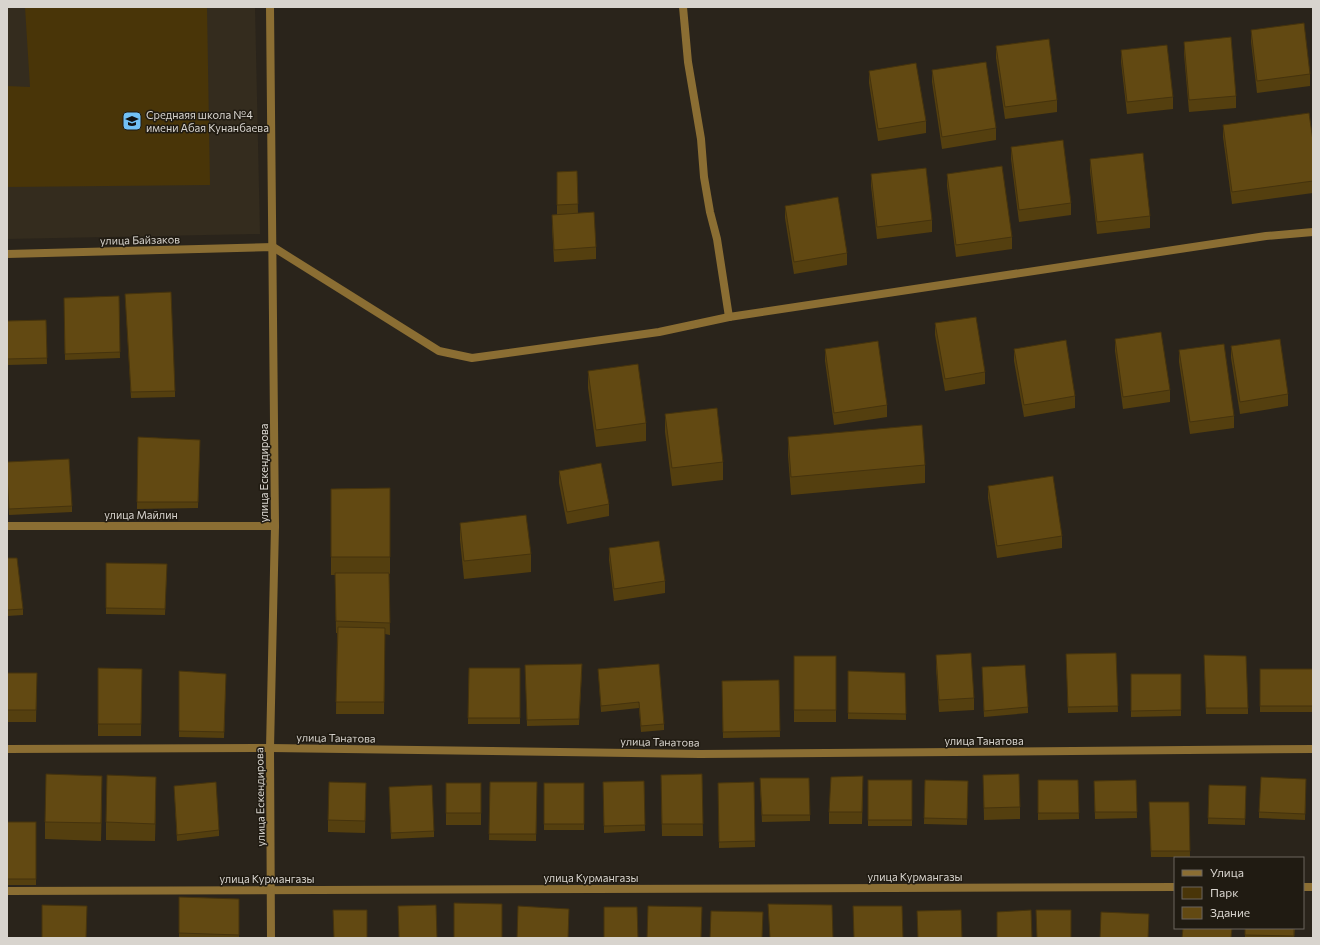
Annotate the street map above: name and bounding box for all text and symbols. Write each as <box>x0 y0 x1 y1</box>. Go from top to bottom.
place label: Среднаяя школа №4 имени Абая Кунанбаева <box>146 108 269 134</box>
school or university icon: Среднаяя школа №4 имени Абая Кунанбаева <box>121 110 143 132</box>
street label: улица Байзаков <box>100 232 180 247</box>
street label: улица Ескендирова <box>257 423 270 523</box>
street label: улица Майлин <box>104 508 178 521</box>
street label: улица Танатова <box>296 730 376 745</box>
street label: улица Танатова <box>620 734 700 749</box>
street label: улица Танатова <box>944 734 1024 747</box>
street label: улица Ескендирова <box>252 747 267 847</box>
legend <box>1174 857 1304 929</box>
text: Улица <box>1210 865 1244 879</box>
street label: улица Курмангазы <box>868 870 962 883</box>
street label: улица Курмангазы <box>544 871 638 884</box>
street label: улица Курмангазы <box>220 872 314 885</box>
text: Парк <box>1210 885 1239 899</box>
text: Здание <box>1210 905 1250 919</box>

